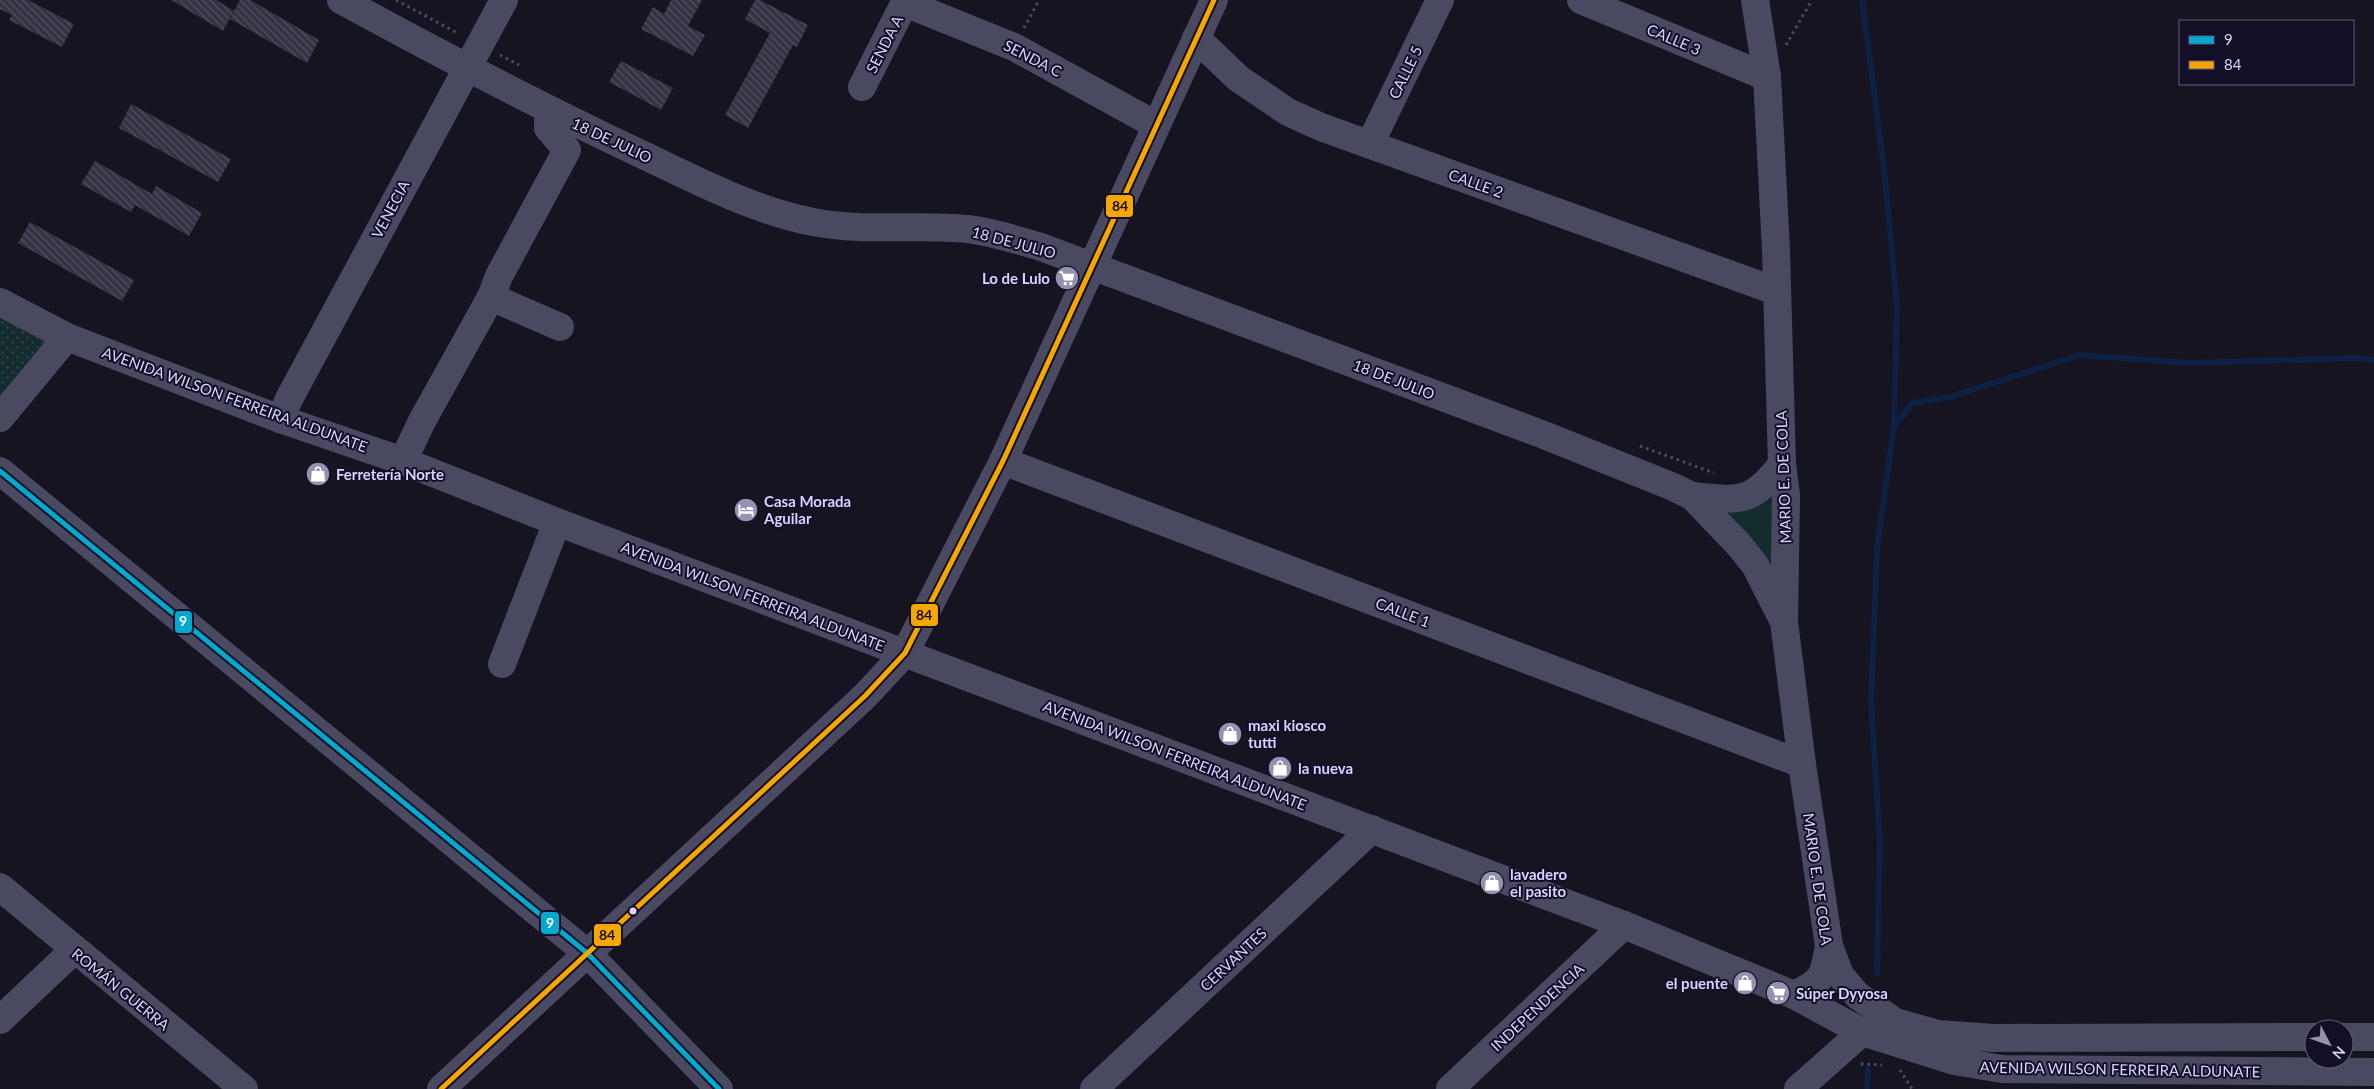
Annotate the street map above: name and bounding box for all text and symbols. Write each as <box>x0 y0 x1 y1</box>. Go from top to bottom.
street label: SENDA A <box>862 11 907 76</box>
street label: CALLE 3 <box>1644 20 1704 58</box>
legend <box>2179 20 2354 85</box>
text: 9 <box>2224 30 2233 48</box>
street label: SENDA C <box>1001 36 1065 80</box>
street label: CALLE 5 <box>1384 43 1426 101</box>
text: 84 <box>2224 55 2242 73</box>
street label: 18 DE JULIO <box>569 114 655 166</box>
street label: CALLE 2 <box>1446 165 1506 201</box>
street label: VENECIA <box>367 176 413 241</box>
line badge: 84 <box>1105 194 1134 218</box>
text: 84 <box>1112 197 1128 214</box>
street label: 18 DE JULIO <box>970 222 1058 262</box>
supermarket icon: Lo de Lulo <box>1054 265 1080 291</box>
place label: Lo de Lulo <box>982 269 1050 287</box>
street label: AVENIDA WILSON FERREIRA ALDUNATE <box>100 343 370 455</box>
street label: 18 DE JULIO <box>1351 355 1437 403</box>
street label: MARIO E. DE COLA <box>1772 409 1794 544</box>
shop icon: Ferretería Norte <box>305 461 331 487</box>
place label: Ferretería Norte <box>336 465 444 483</box>
place label: Casa Morada Aguilar <box>763 492 851 527</box>
hotel icon: Casa Morada Aguilar <box>733 497 759 523</box>
street label: AVENIDA WILSON FERREIRA ALDUNATE <box>619 537 887 655</box>
street label: CALLE 1 <box>1373 593 1433 631</box>
line badge: 84 <box>910 603 939 627</box>
text: 84 <box>916 606 932 623</box>
line badge: 9 <box>174 610 193 634</box>
text: 9 <box>179 612 187 629</box>
street label: AVENIDA WILSON FERREIRA ALDUNATE <box>1041 696 1309 814</box>
place label: maxi kiosco tutti <box>1248 716 1327 751</box>
shop icon: maxi kiosco tutti <box>1217 721 1243 747</box>
shop icon: la nueva <box>1267 755 1293 781</box>
place label: la nueva <box>1298 759 1353 777</box>
street label: MARIO E. DE COLA <box>1800 812 1836 947</box>
place label: lavadero el pasito <box>1510 865 1567 900</box>
shop icon: lavadero el pasito <box>1479 870 1505 896</box>
unlabelled marker <box>628 906 638 916</box>
line badge: 9 <box>540 911 560 935</box>
text: 9 <box>546 914 554 931</box>
line badge: 84 <box>593 923 622 947</box>
street label: CERVANTES <box>1196 924 1270 994</box>
text: 84 <box>599 926 615 943</box>
street label: ROMÁN GUERRA <box>69 944 174 1034</box>
street label: INDEPENDENCIA <box>1487 959 1588 1055</box>
shop icon: el puente <box>1732 970 1758 996</box>
place label: el puente <box>1666 974 1728 992</box>
supermarket icon: Súper Dyyosa <box>1765 980 1791 1006</box>
place label: Súper Dyyosa <box>1796 984 1888 1002</box>
north arrow <box>2304 1019 2354 1069</box>
text: N <box>2329 1043 2349 1063</box>
street label: AVENIDA WILSON FERREIRA ALDUNATE <box>1980 1058 2260 1080</box>

